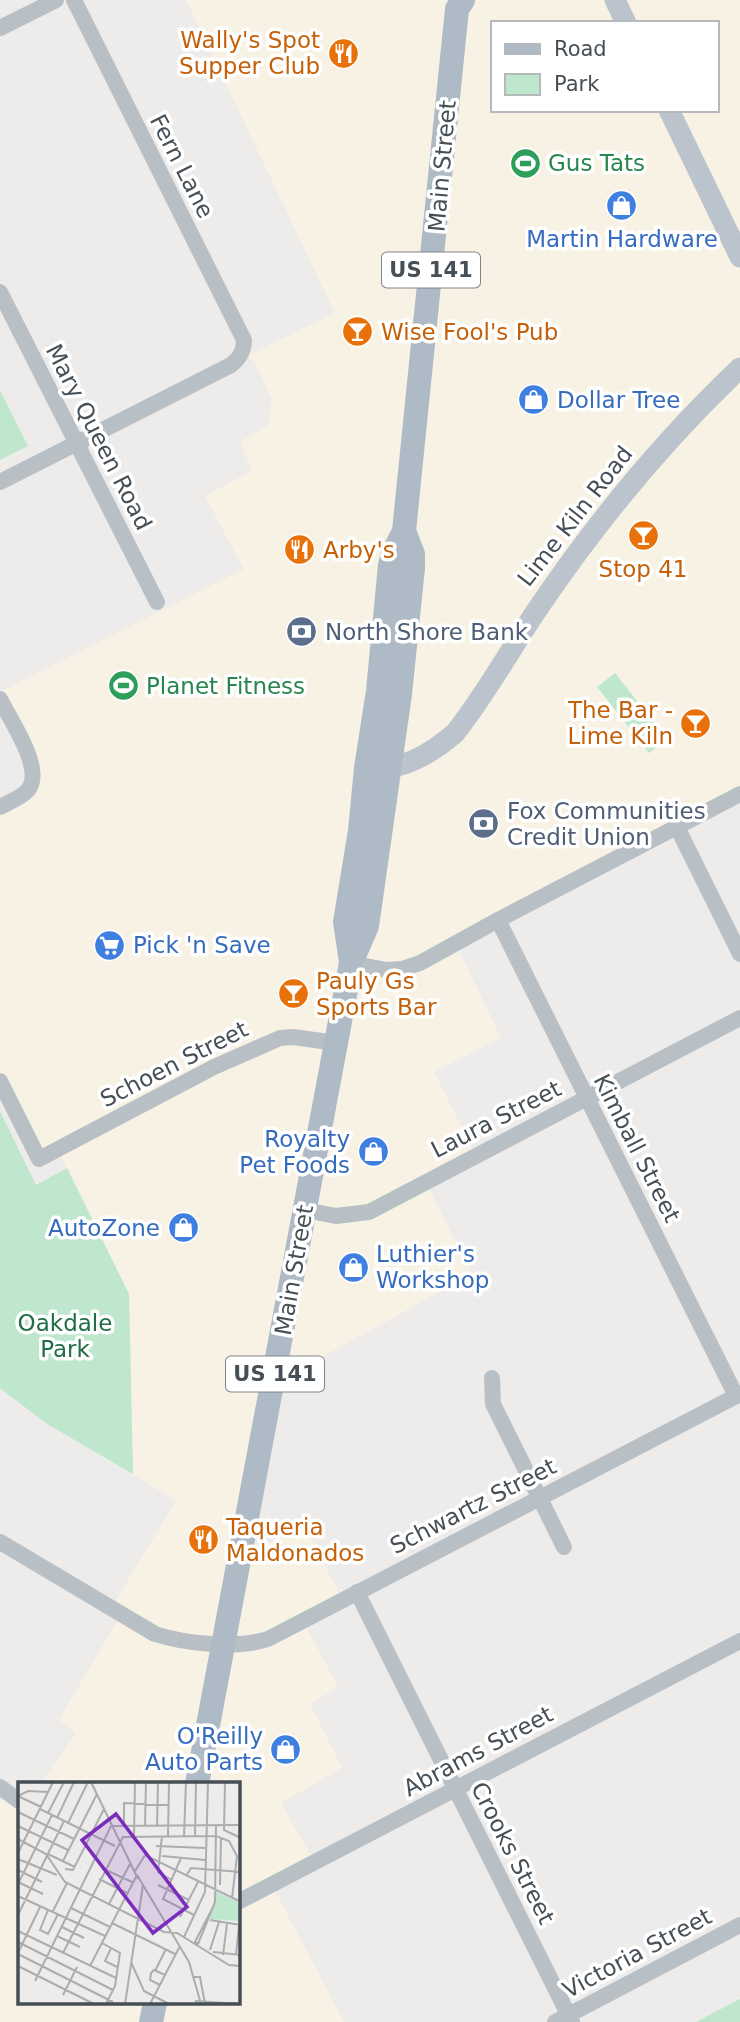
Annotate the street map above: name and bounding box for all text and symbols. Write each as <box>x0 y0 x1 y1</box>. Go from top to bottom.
legend <box>491 21 719 112</box>
place label: Wally's Spot Supper Club <box>179 27 320 79</box>
restaurant icon: Wally's Spot Supper Club <box>326 36 360 70</box>
text: Road <box>554 37 607 61</box>
text: Park <box>554 72 600 96</box>
street label: Main Street <box>423 99 461 233</box>
street label: Fern Lane <box>145 110 219 222</box>
sports icon: Gus Tats <box>508 146 542 180</box>
place label: Gus Tats <box>548 150 645 176</box>
shop icon: Martin Hardware <box>605 188 639 222</box>
place label: Martin Hardware <box>526 226 718 252</box>
road number: US 141 <box>382 252 480 288</box>
bar icon: Wise Fool's Pub <box>341 315 375 349</box>
place label: Wise Fool's Pub <box>381 319 558 345</box>
street label: Mary Queen Road <box>41 340 157 534</box>
shop icon: Dollar Tree <box>517 383 551 417</box>
place label: Dollar Tree <box>557 387 680 413</box>
street label: Lime Kiln Road <box>512 441 638 591</box>
bar icon: Stop 41 <box>626 518 660 552</box>
restaurant icon: Arby's <box>283 533 317 567</box>
place label: Arby's <box>323 537 395 563</box>
place label: Stop 41 <box>599 556 687 582</box>
bank icon: North Shore Bank <box>285 615 319 649</box>
place label: North Shore Bank <box>325 619 529 645</box>
sports icon: Planet Fitness <box>106 669 140 703</box>
place label: Planet Fitness <box>146 673 305 699</box>
place label: The Bar - Lime Kiln <box>567 697 673 749</box>
bar icon: The Bar - Lime Kiln <box>679 706 713 740</box>
place label: Fox Communities Credit Union <box>507 798 706 850</box>
bank icon: Fox Communities Credit Union <box>467 807 501 841</box>
supermarket icon: Pick 'n Save <box>93 928 127 962</box>
place label: Pick 'n Save <box>133 932 271 958</box>
place label: Pauly Gs Sports Bar <box>316 968 437 1020</box>
bar icon: Pauly Gs Sports Bar <box>276 977 310 1011</box>
street label: Schoen Street <box>96 1016 252 1112</box>
street label: Kimball Street <box>589 1070 685 1226</box>
street label: Laura Street <box>427 1075 565 1163</box>
place label: Royalty Pet Foods <box>239 1126 350 1178</box>
shop icon: Royalty Pet Foods <box>356 1135 390 1169</box>
street label: Main Street <box>270 1203 318 1337</box>
shop icon: AutoZone <box>166 1211 200 1245</box>
place label: AutoZone <box>48 1215 160 1241</box>
place label: Luthier's Workshop <box>376 1241 489 1293</box>
shop icon: Luthier's Workshop <box>336 1250 370 1284</box>
park label: Oakdale Park <box>18 1310 112 1362</box>
road number: US 141 <box>226 1356 324 1392</box>
street label: Schwartz Street <box>386 1453 560 1559</box>
place label: Taqueria Maldonados <box>225 1514 364 1566</box>
restaurant icon: Taqueria Maldonados <box>186 1523 220 1557</box>
street label: Abrams Street <box>399 1701 557 1801</box>
place label: O'Reilly Auto Parts <box>145 1723 263 1775</box>
shop icon: O'Reilly Auto Parts <box>269 1732 303 1766</box>
street label: Crooks Street <box>466 1778 560 1928</box>
inset map <box>18 1782 240 2004</box>
street label: Victoria Street <box>558 1903 716 2003</box>

